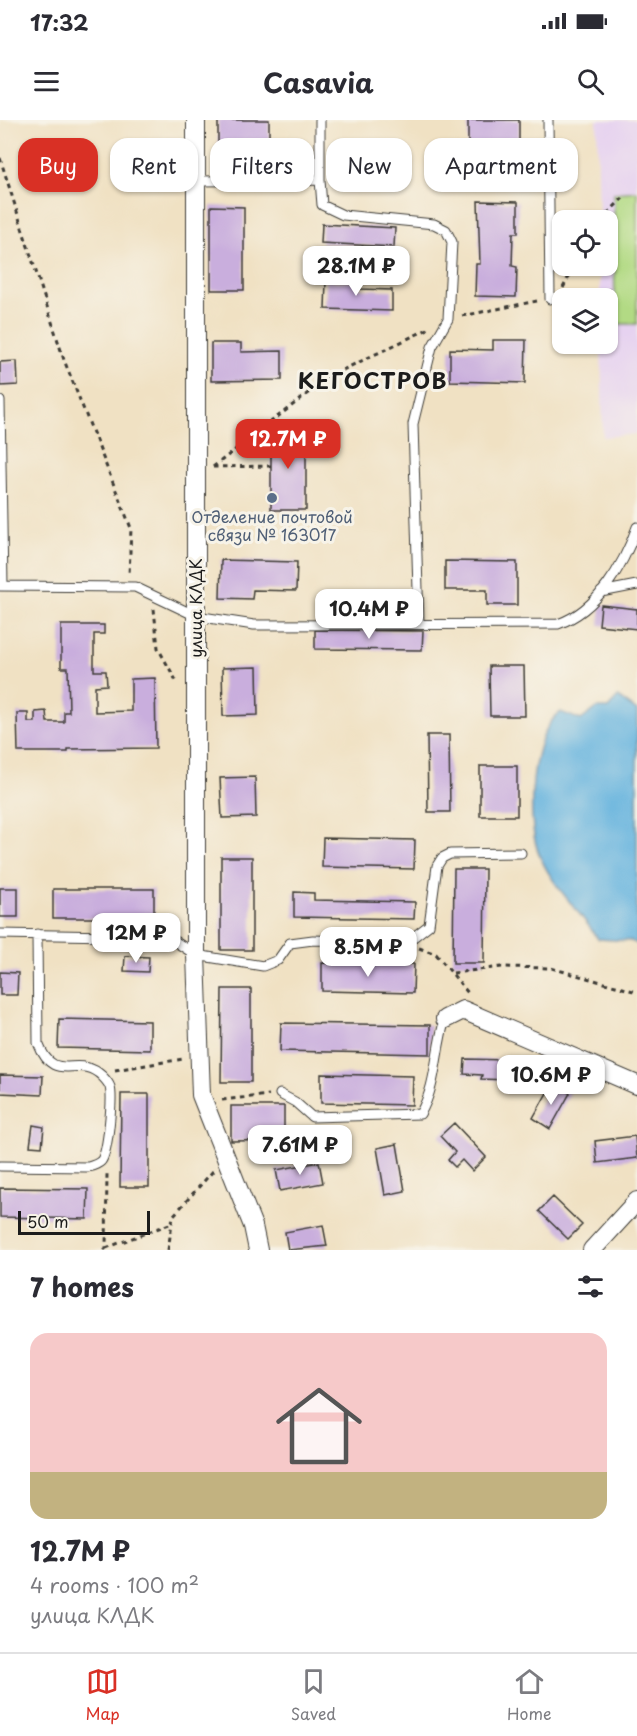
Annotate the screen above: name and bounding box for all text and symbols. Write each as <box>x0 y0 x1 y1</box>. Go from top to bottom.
text: 17:32 <box>30 5 88 38</box>
text: Casavia <box>263 61 374 102</box>
icon: menu <box>30 65 63 98</box>
icon: search <box>574 65 607 98</box>
chip: Buy <box>18 138 98 192</box>
chip: Rent <box>110 138 198 192</box>
chip: Filters <box>210 138 314 192</box>
chip: New <box>326 138 412 192</box>
chip: Apartment <box>424 138 578 192</box>
map controls <box>552 210 618 354</box>
button: locate <box>552 210 618 276</box>
pin: 28.1M ₽ <box>301 246 411 297</box>
text: 28.1M ₽ <box>317 250 395 280</box>
button: layers <box>552 288 618 354</box>
district label: КЕГОСТРОВ <box>298 363 448 396</box>
pin: 12.7M ₽ <box>233 419 343 470</box>
text: 12.7M ₽ <box>250 423 326 453</box>
marker: Отделение почтовой связи № 163017 <box>265 491 279 505</box>
place label: Отделение почтовой связи № 163017 <box>191 504 353 546</box>
street label: улица КЛДК <box>183 558 207 658</box>
pin: 10.4M ₽ <box>314 589 424 640</box>
text: 10.4M ₽ <box>329 593 409 623</box>
pin: 12M ₽ <box>94 913 178 964</box>
text: 12M ₽ <box>105 917 167 947</box>
pin: 8.5M ₽ <box>319 927 417 978</box>
text: 8.5M ₽ <box>334 931 402 961</box>
pin: 10.6M ₽ <box>496 1055 606 1106</box>
text: 10.6M ₽ <box>511 1059 591 1089</box>
pin: 7.61M ₽ <box>245 1125 355 1176</box>
text: 7.61M ₽ <box>262 1129 338 1159</box>
scale bar <box>18 1208 150 1236</box>
text: 50 m <box>27 1209 68 1233</box>
text: 7 homes <box>30 1267 134 1306</box>
icon: filters <box>574 1270 607 1303</box>
icon: home <box>265 1372 373 1480</box>
text: 12.7M ₽ <box>30 1531 130 1570</box>
text: 4 rooms · 100 m² <box>30 1570 199 1600</box>
text: улица КЛДК <box>30 1600 154 1630</box>
tab: Map <box>85 1665 120 1725</box>
tab: Saved <box>291 1665 336 1725</box>
tab: Home <box>507 1665 552 1725</box>

